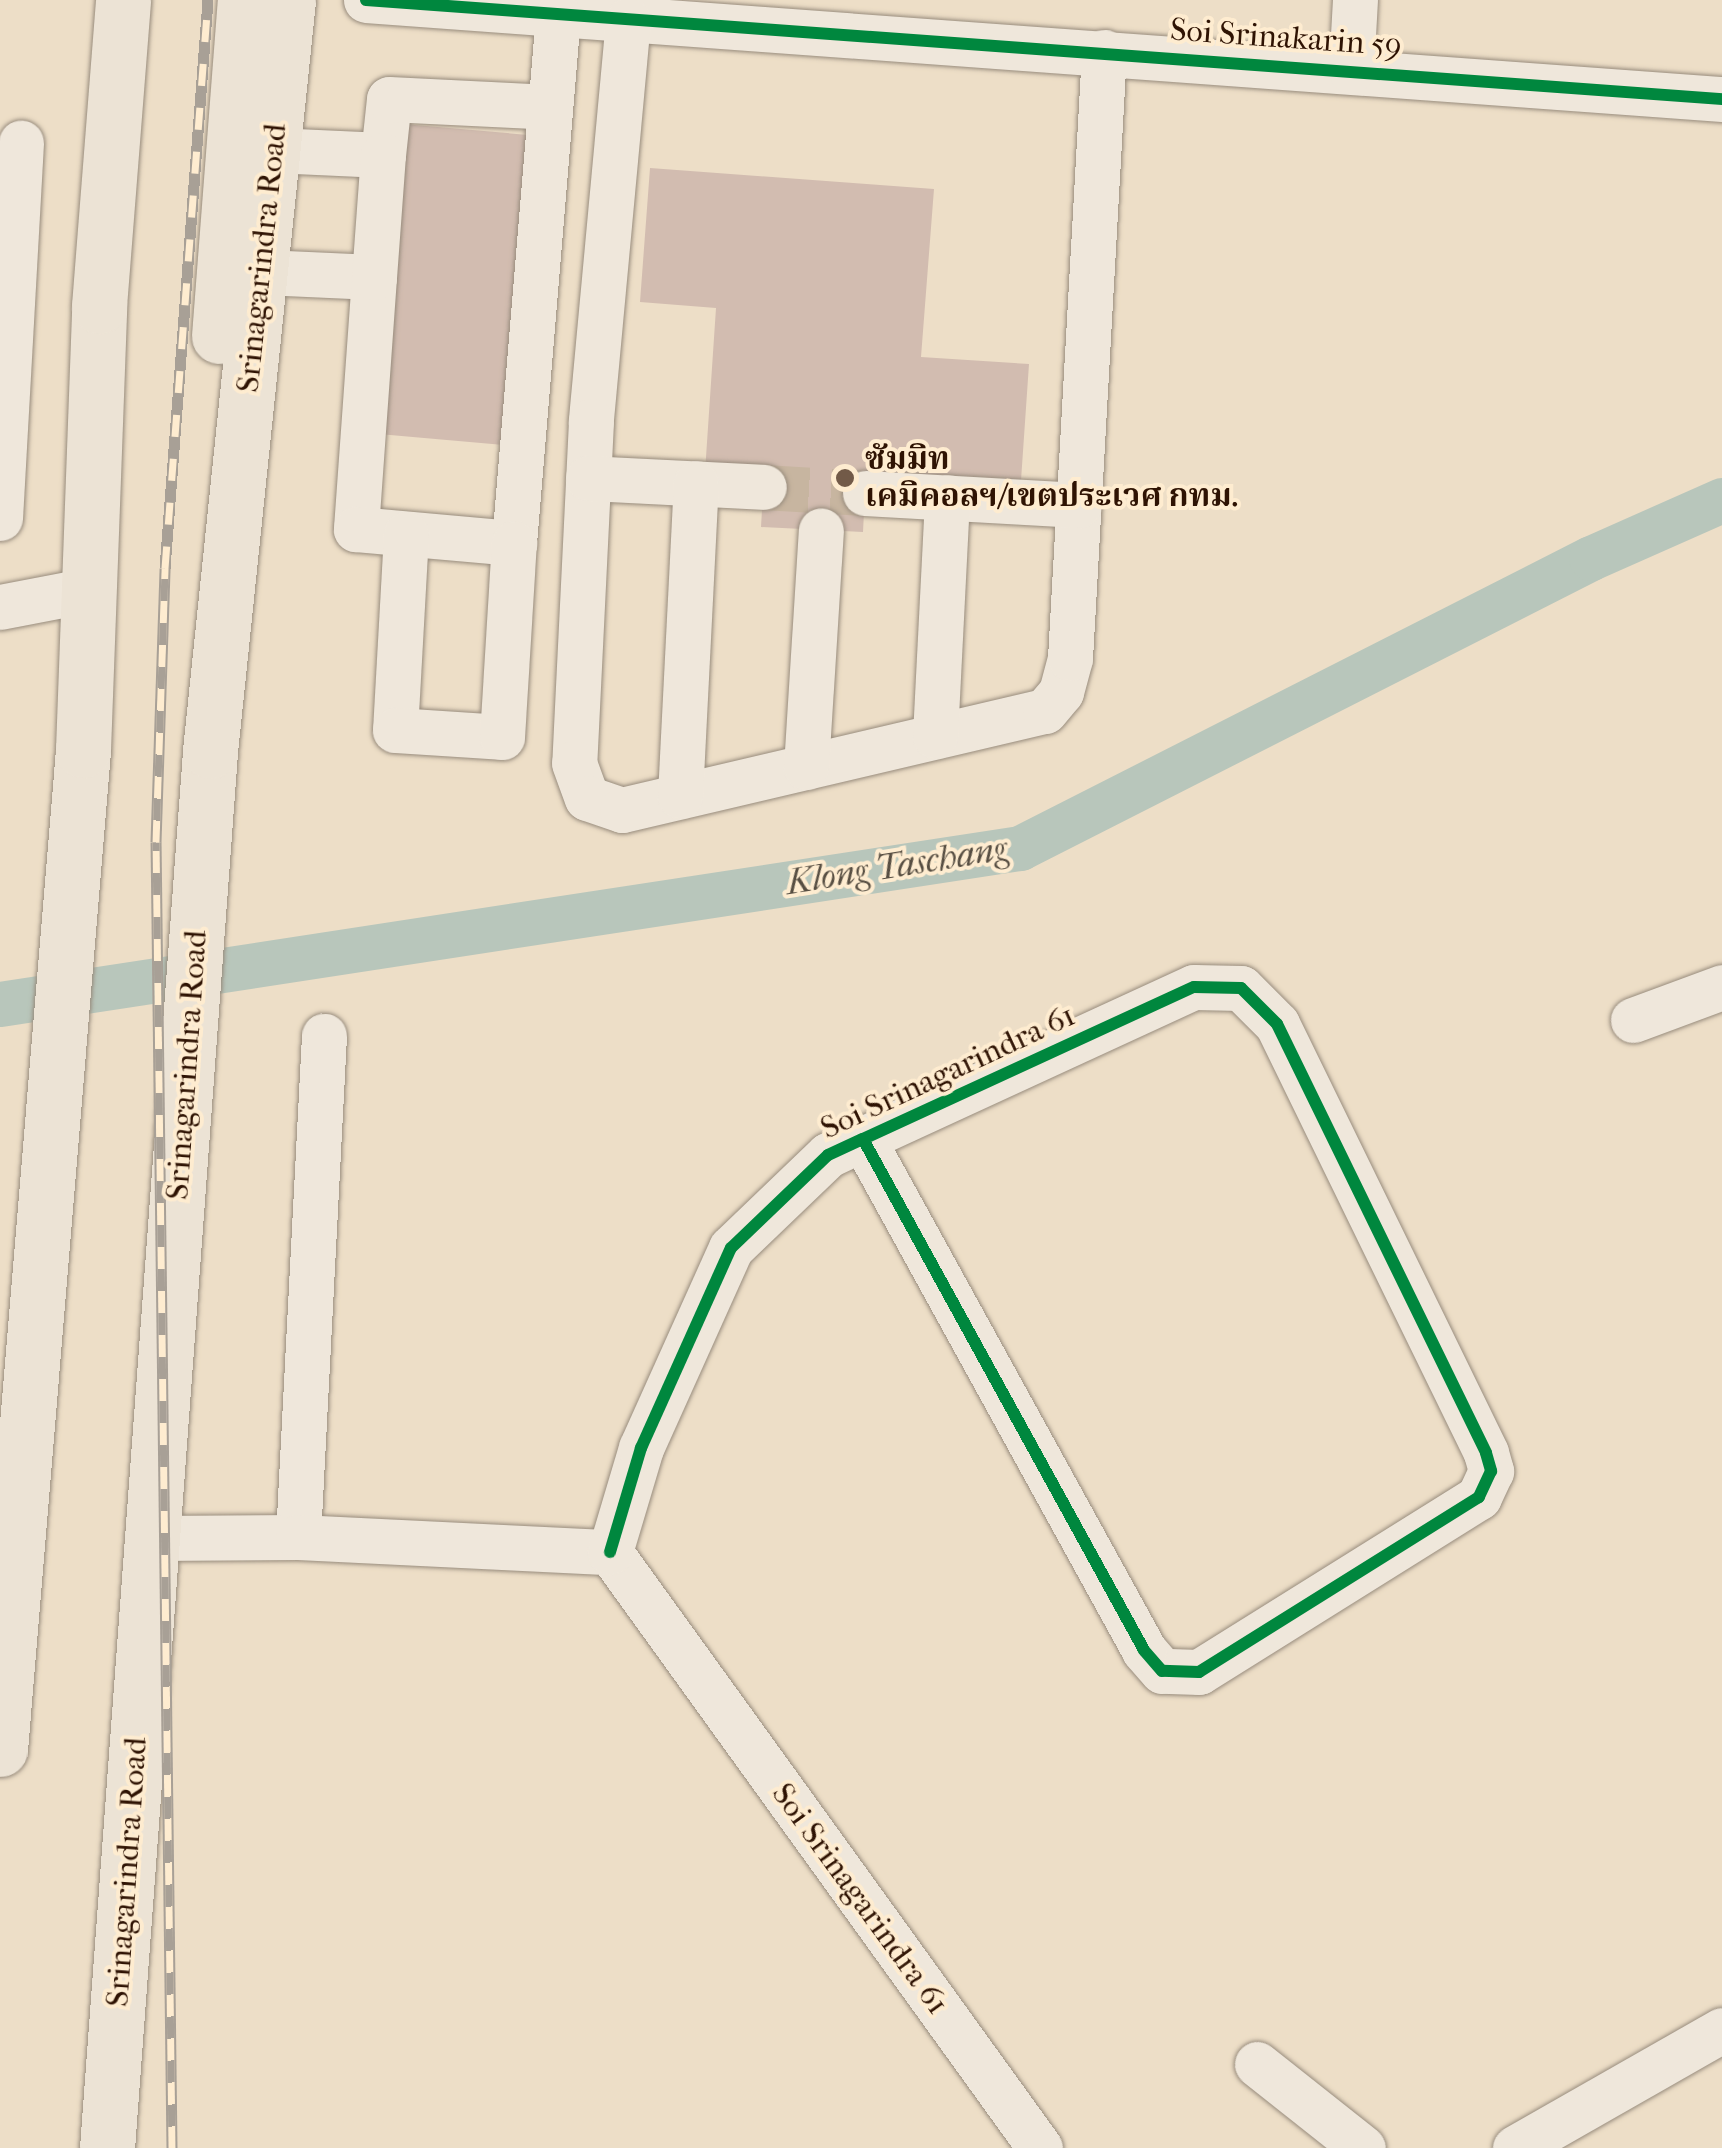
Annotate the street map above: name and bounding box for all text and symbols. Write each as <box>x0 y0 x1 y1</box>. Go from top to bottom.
street label: Soi Srinakarin 59 <box>1169 11 1403 65</box>
street label: Srinagarindra Road <box>229 122 295 394</box>
place label: ซัมมิท เคมิคอลฯ/เขตประเวศ กทม. <box>865 441 1238 516</box>
marker: ซัมมิท เคมิคอลฯ/เขตประเวศ กทม. <box>834 467 856 489</box>
water label: Klong Taschang <box>784 828 1010 904</box>
street label: Srinagarindra Road <box>158 929 216 1201</box>
street label: Soi Srinagarindra 61 <box>815 996 1081 1148</box>
street label: Srinagarindra Road <box>98 1736 156 2008</box>
street label: Soi Srinagarindra 61 <box>763 1776 957 2022</box>

